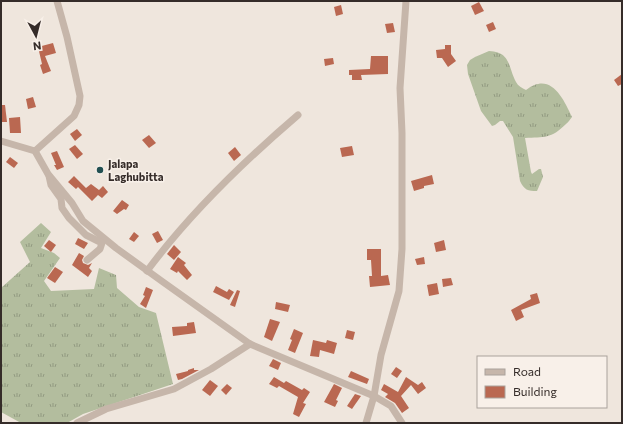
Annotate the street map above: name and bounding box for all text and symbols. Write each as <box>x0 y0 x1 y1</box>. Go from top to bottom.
north arrow <box>16 16 56 56</box>
text: N <box>32 39 42 53</box>
place label: Jalapa Laghubitta <box>108 157 164 183</box>
marker: Jalapa Laghubitta <box>95 165 105 175</box>
legend <box>477 356 607 408</box>
text: Road <box>513 364 541 378</box>
text: Building <box>513 384 557 398</box>

